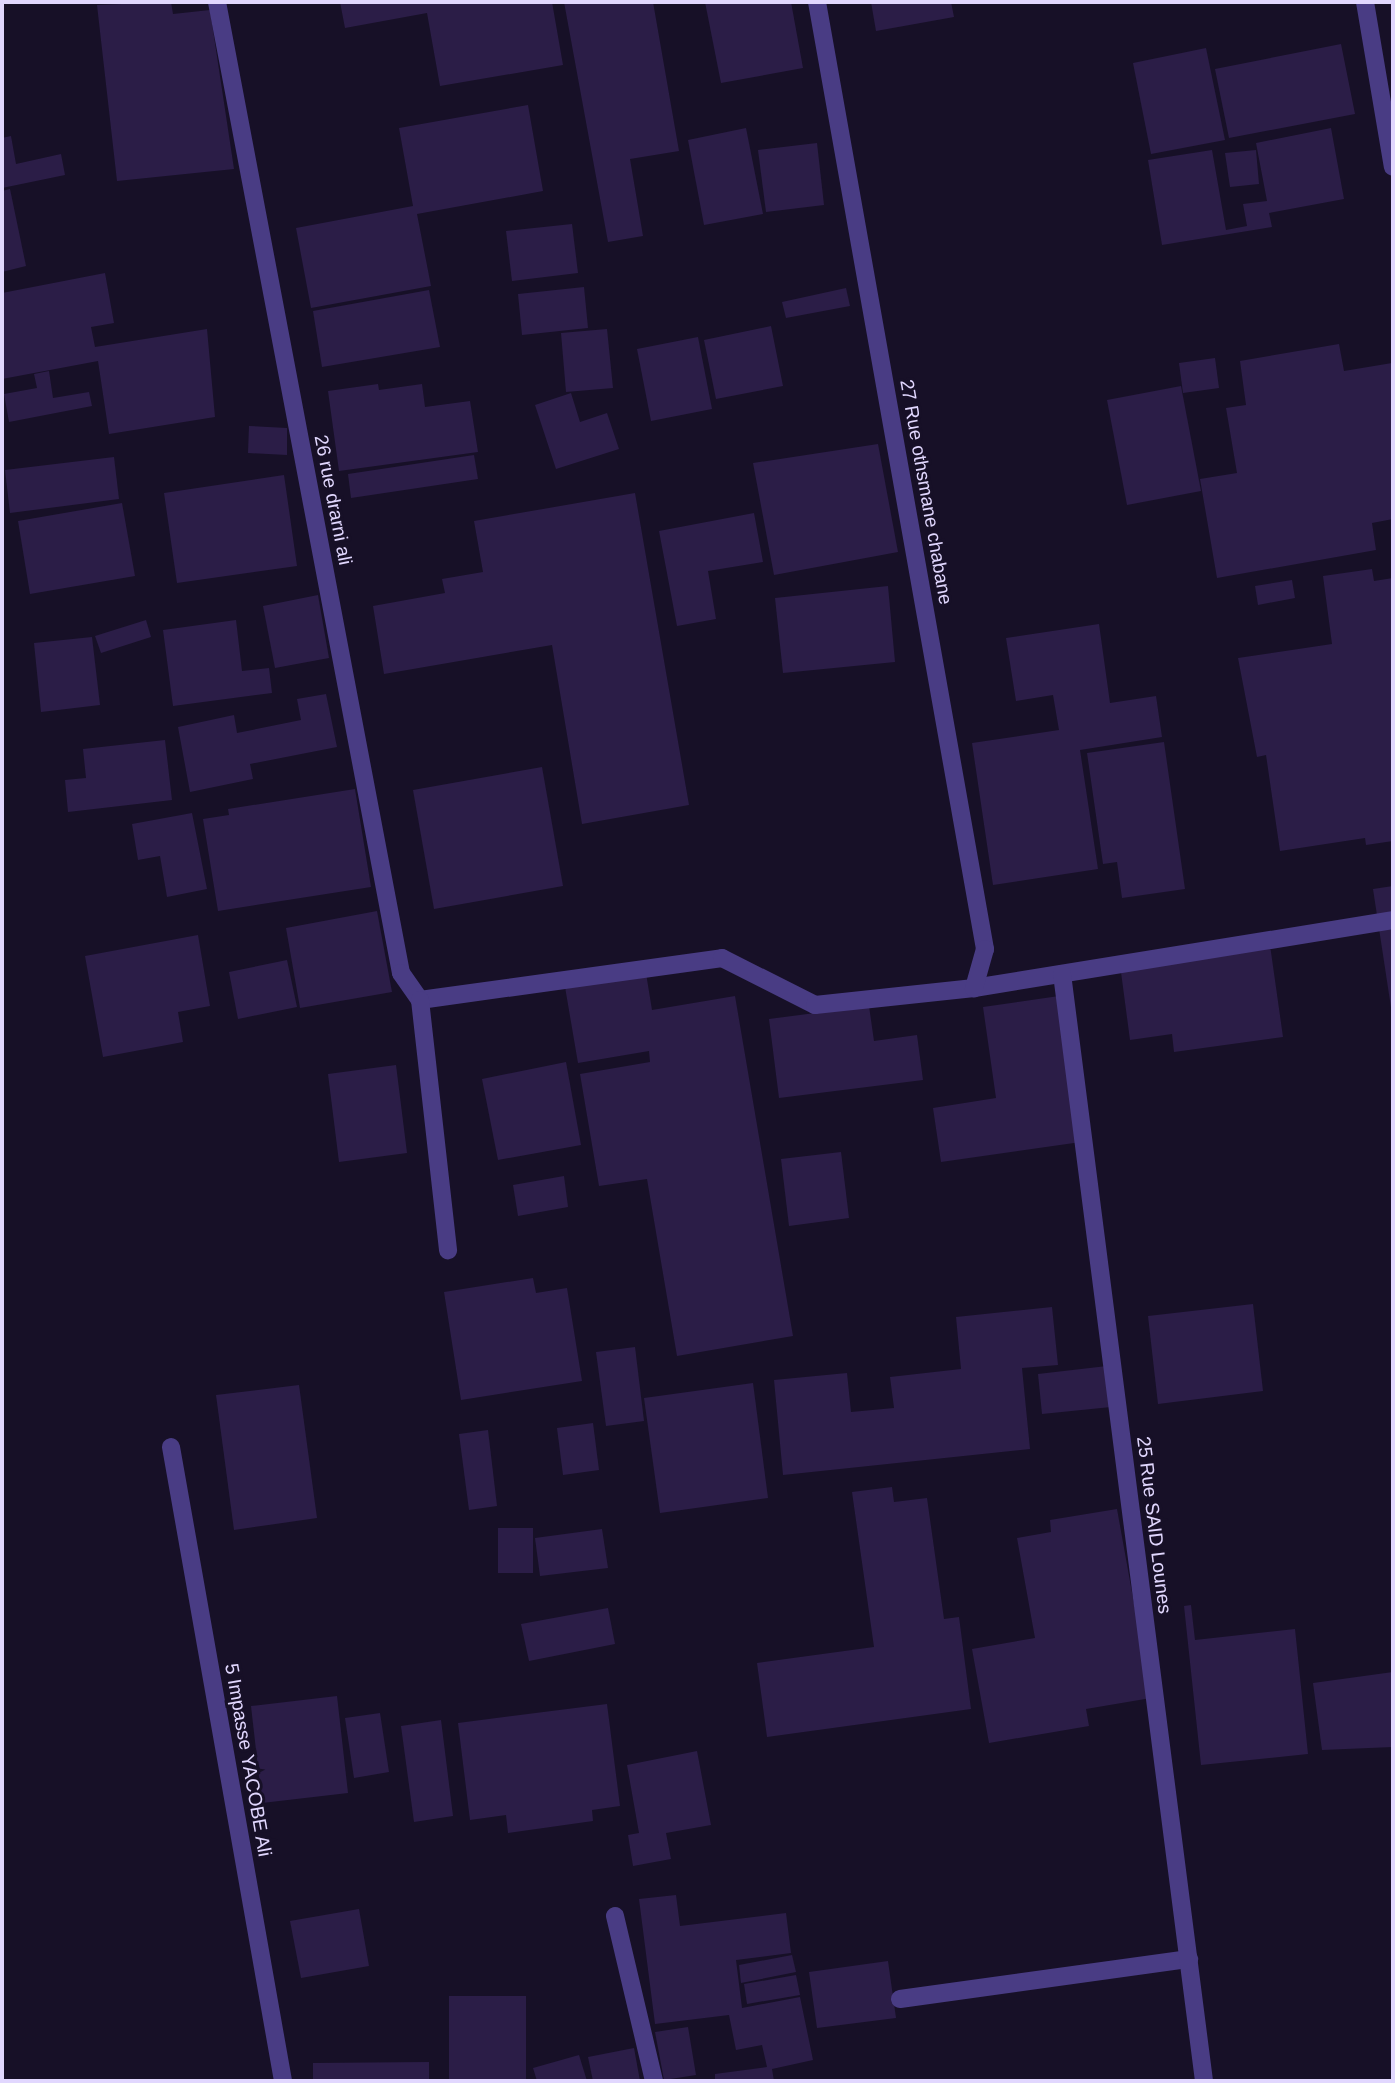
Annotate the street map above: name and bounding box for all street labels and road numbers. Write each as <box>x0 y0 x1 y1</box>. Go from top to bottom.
street label: 27 Rue othsmane chabane <box>895 378 957 606</box>
street label: 26 rue drarni ali <box>309 433 357 567</box>
street label: 25 Rue SAID Lounes <box>1132 1435 1176 1615</box>
street label: 5 Impasse YACOBE Ali <box>220 1661 276 1859</box>

